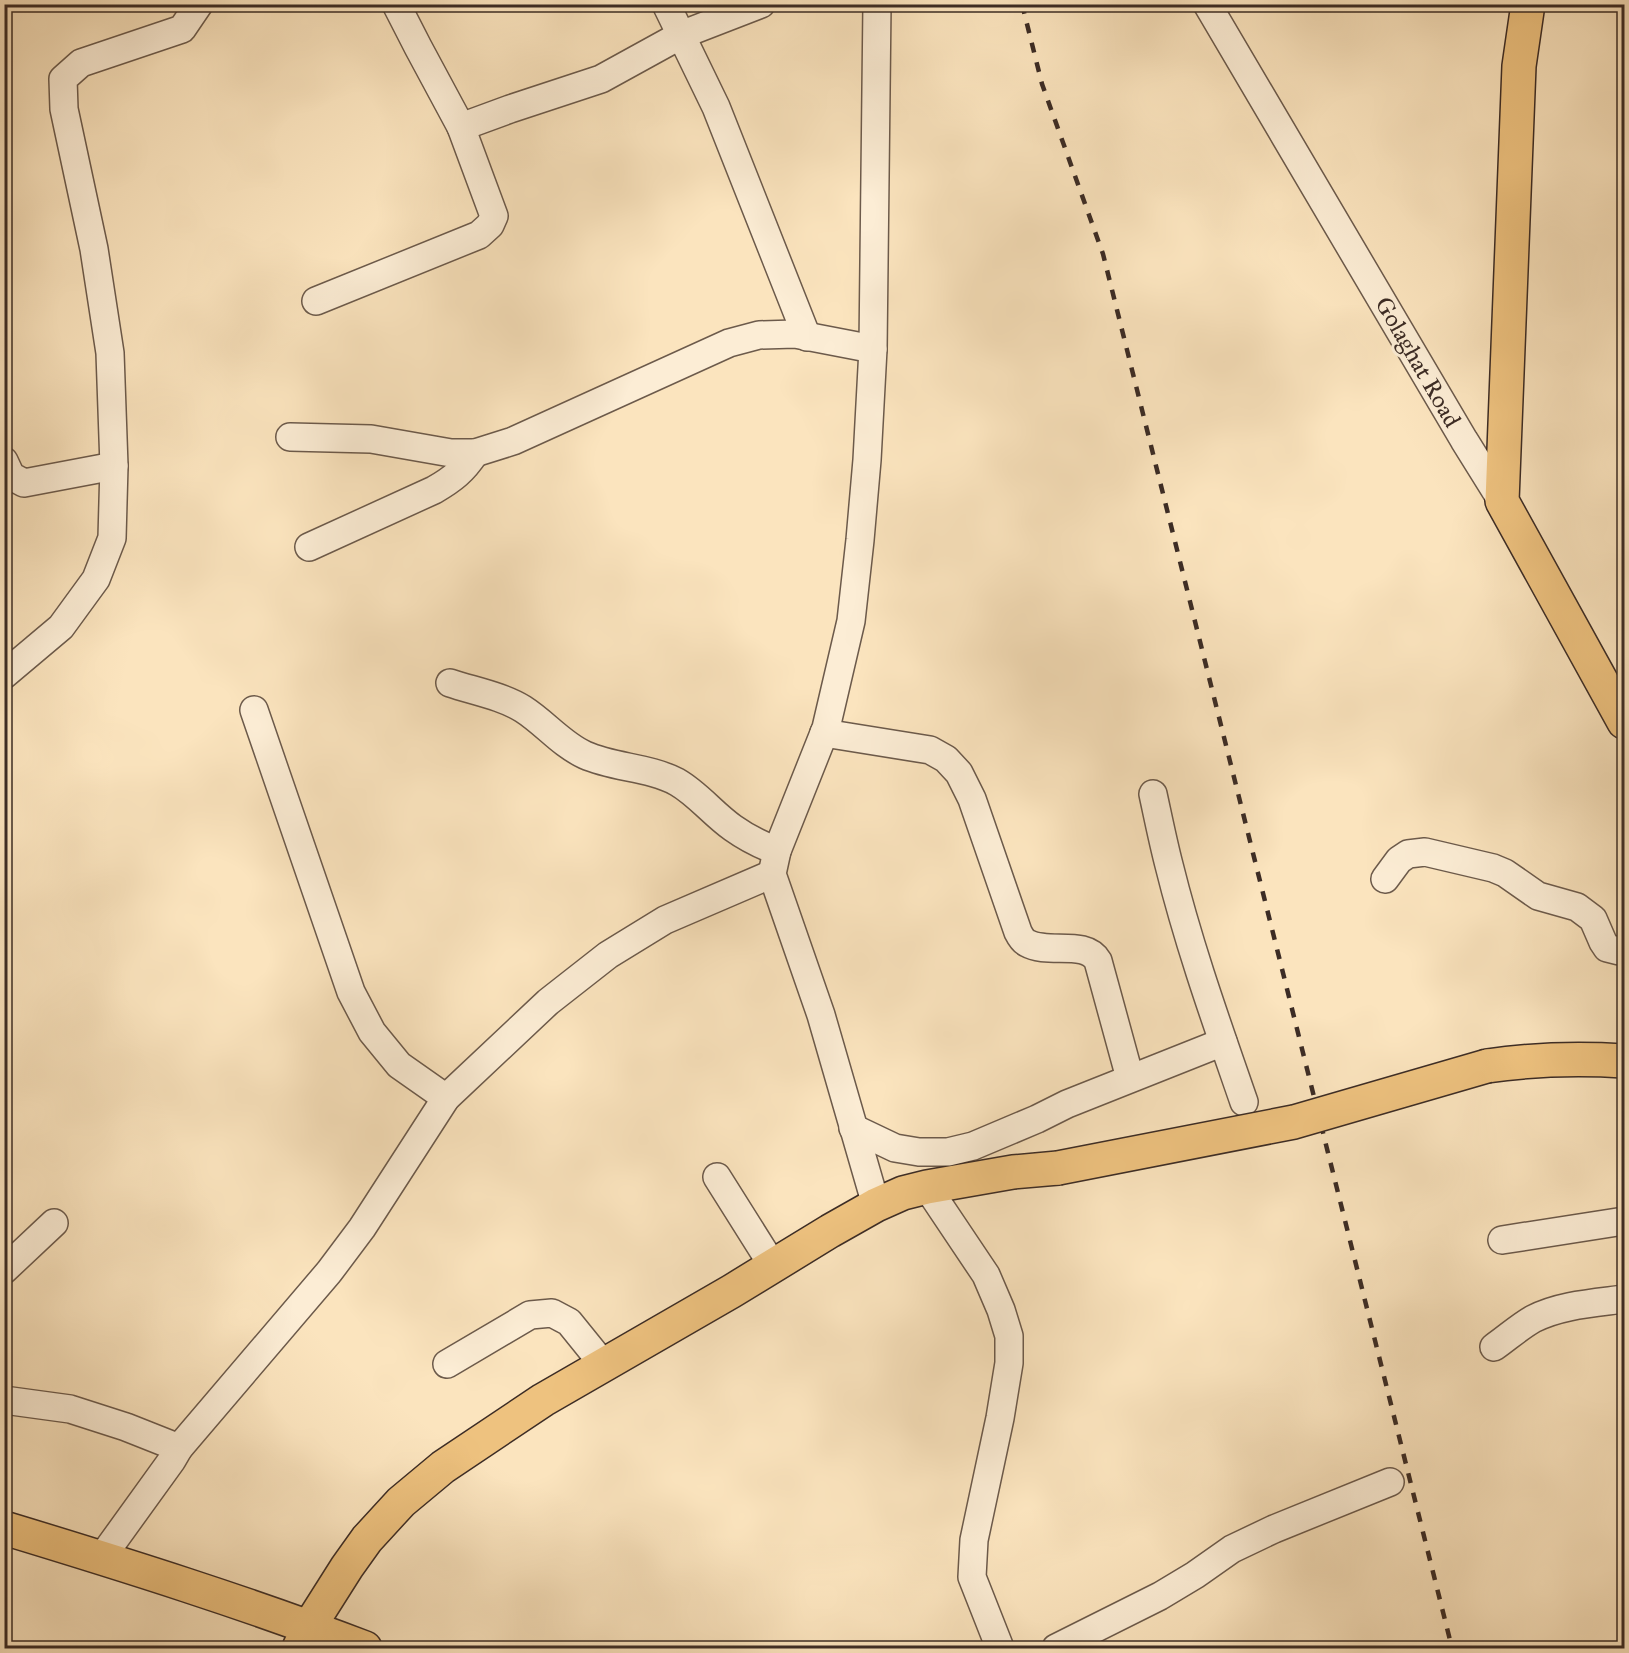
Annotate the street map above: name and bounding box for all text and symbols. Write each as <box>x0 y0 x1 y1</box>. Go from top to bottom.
street label: Golaghat Road <box>1369 291 1467 433</box>

